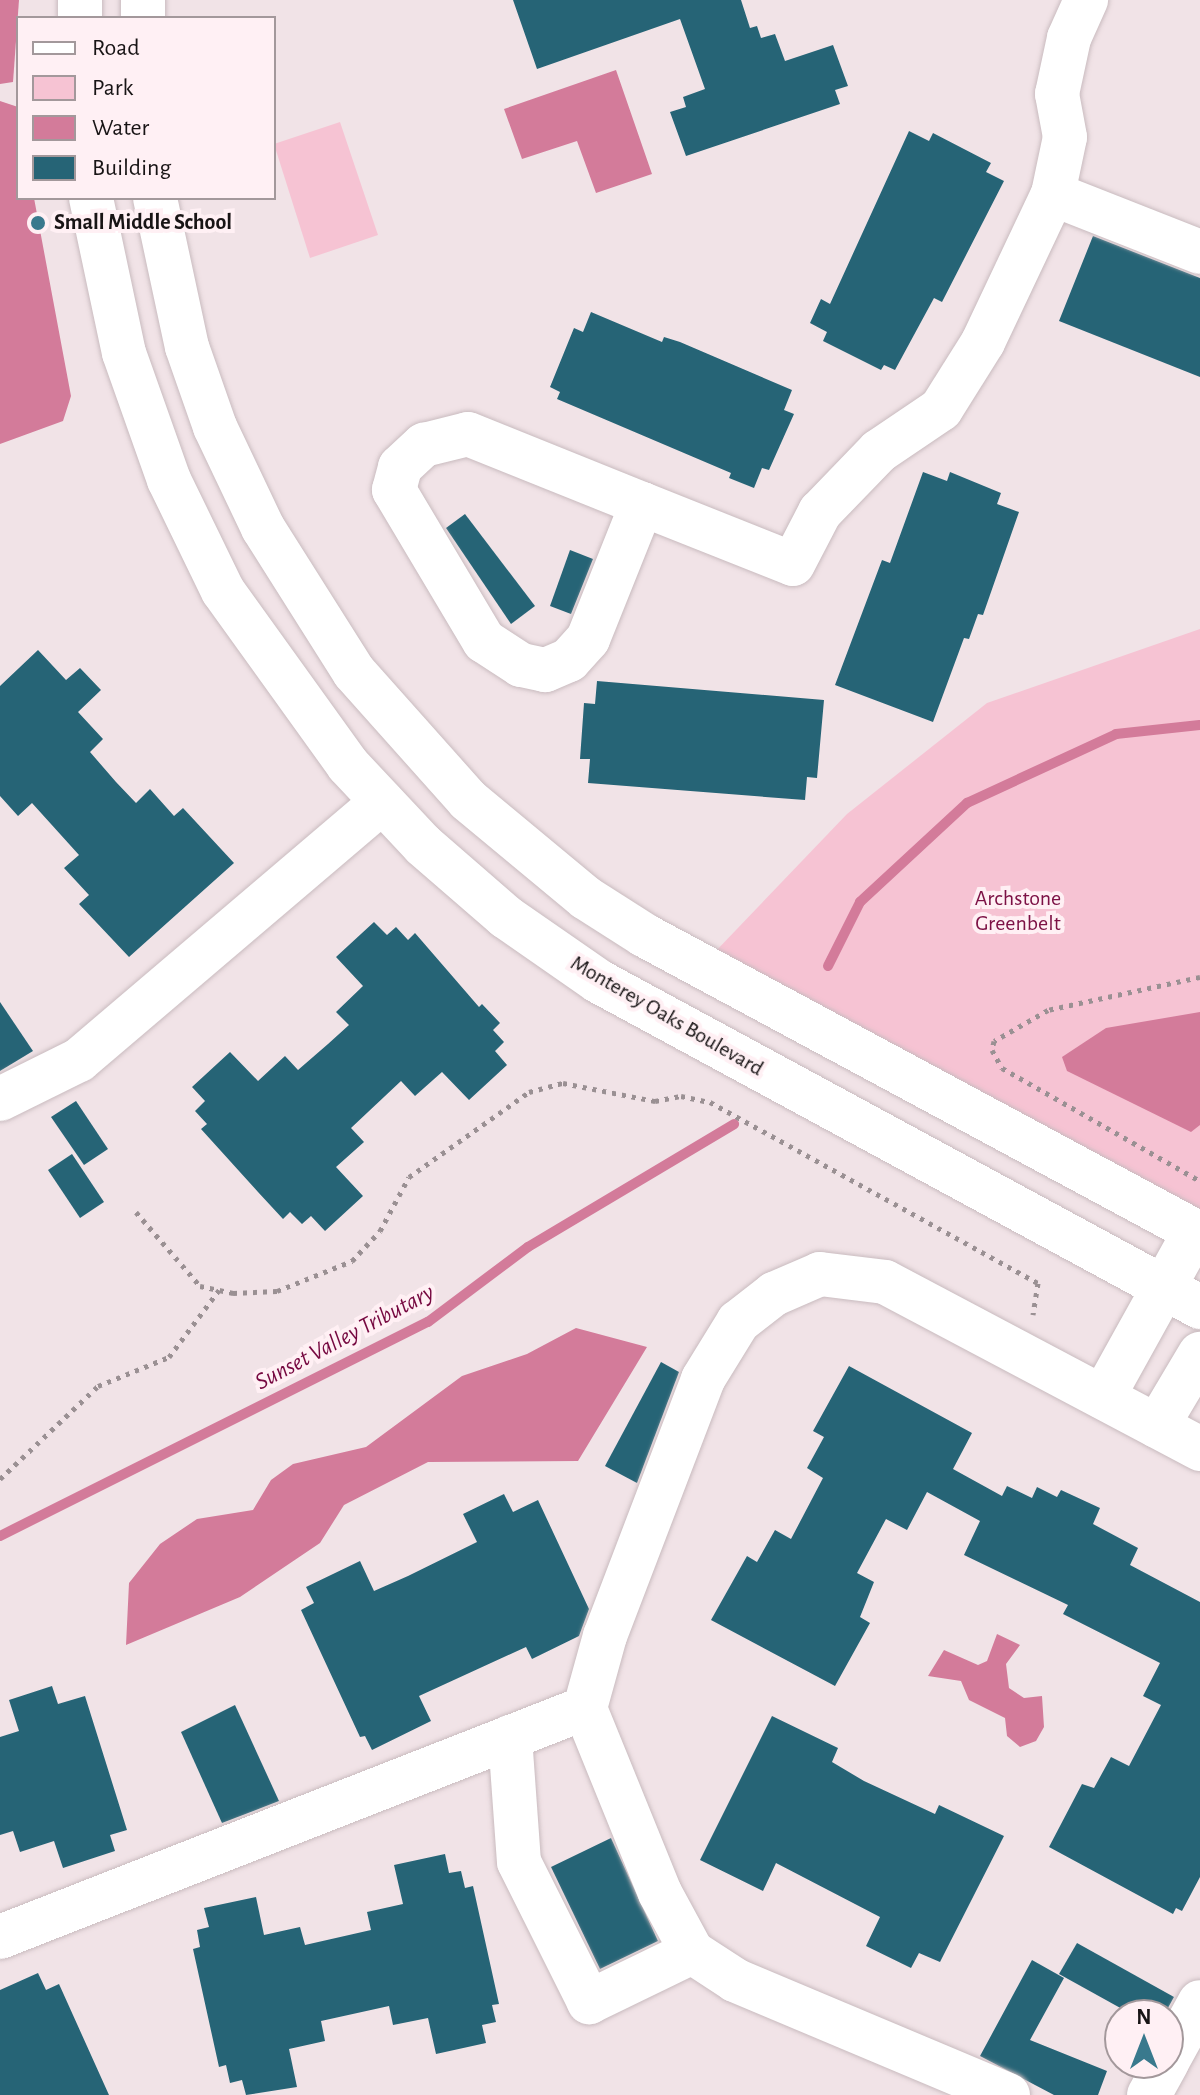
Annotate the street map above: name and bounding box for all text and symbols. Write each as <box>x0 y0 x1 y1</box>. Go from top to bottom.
legend <box>16 16 276 200</box>
text: Road <box>92 36 140 60</box>
text: Park <box>92 76 133 100</box>
text: Water <box>92 116 149 140</box>
text: Building <box>92 156 171 180</box>
place label: Small Middle School <box>54 210 232 236</box>
marker: Small Middle School <box>29 214 47 232</box>
park label: Archstone Greenbelt <box>975 885 1061 936</box>
street label: Monterey Oaks Boulevard <box>566 950 768 1082</box>
water label: Sunset Valley Tributary <box>251 1279 439 1397</box>
north arrow <box>1104 1999 1184 2079</box>
text: N <box>1136 2006 1152 2028</box>

